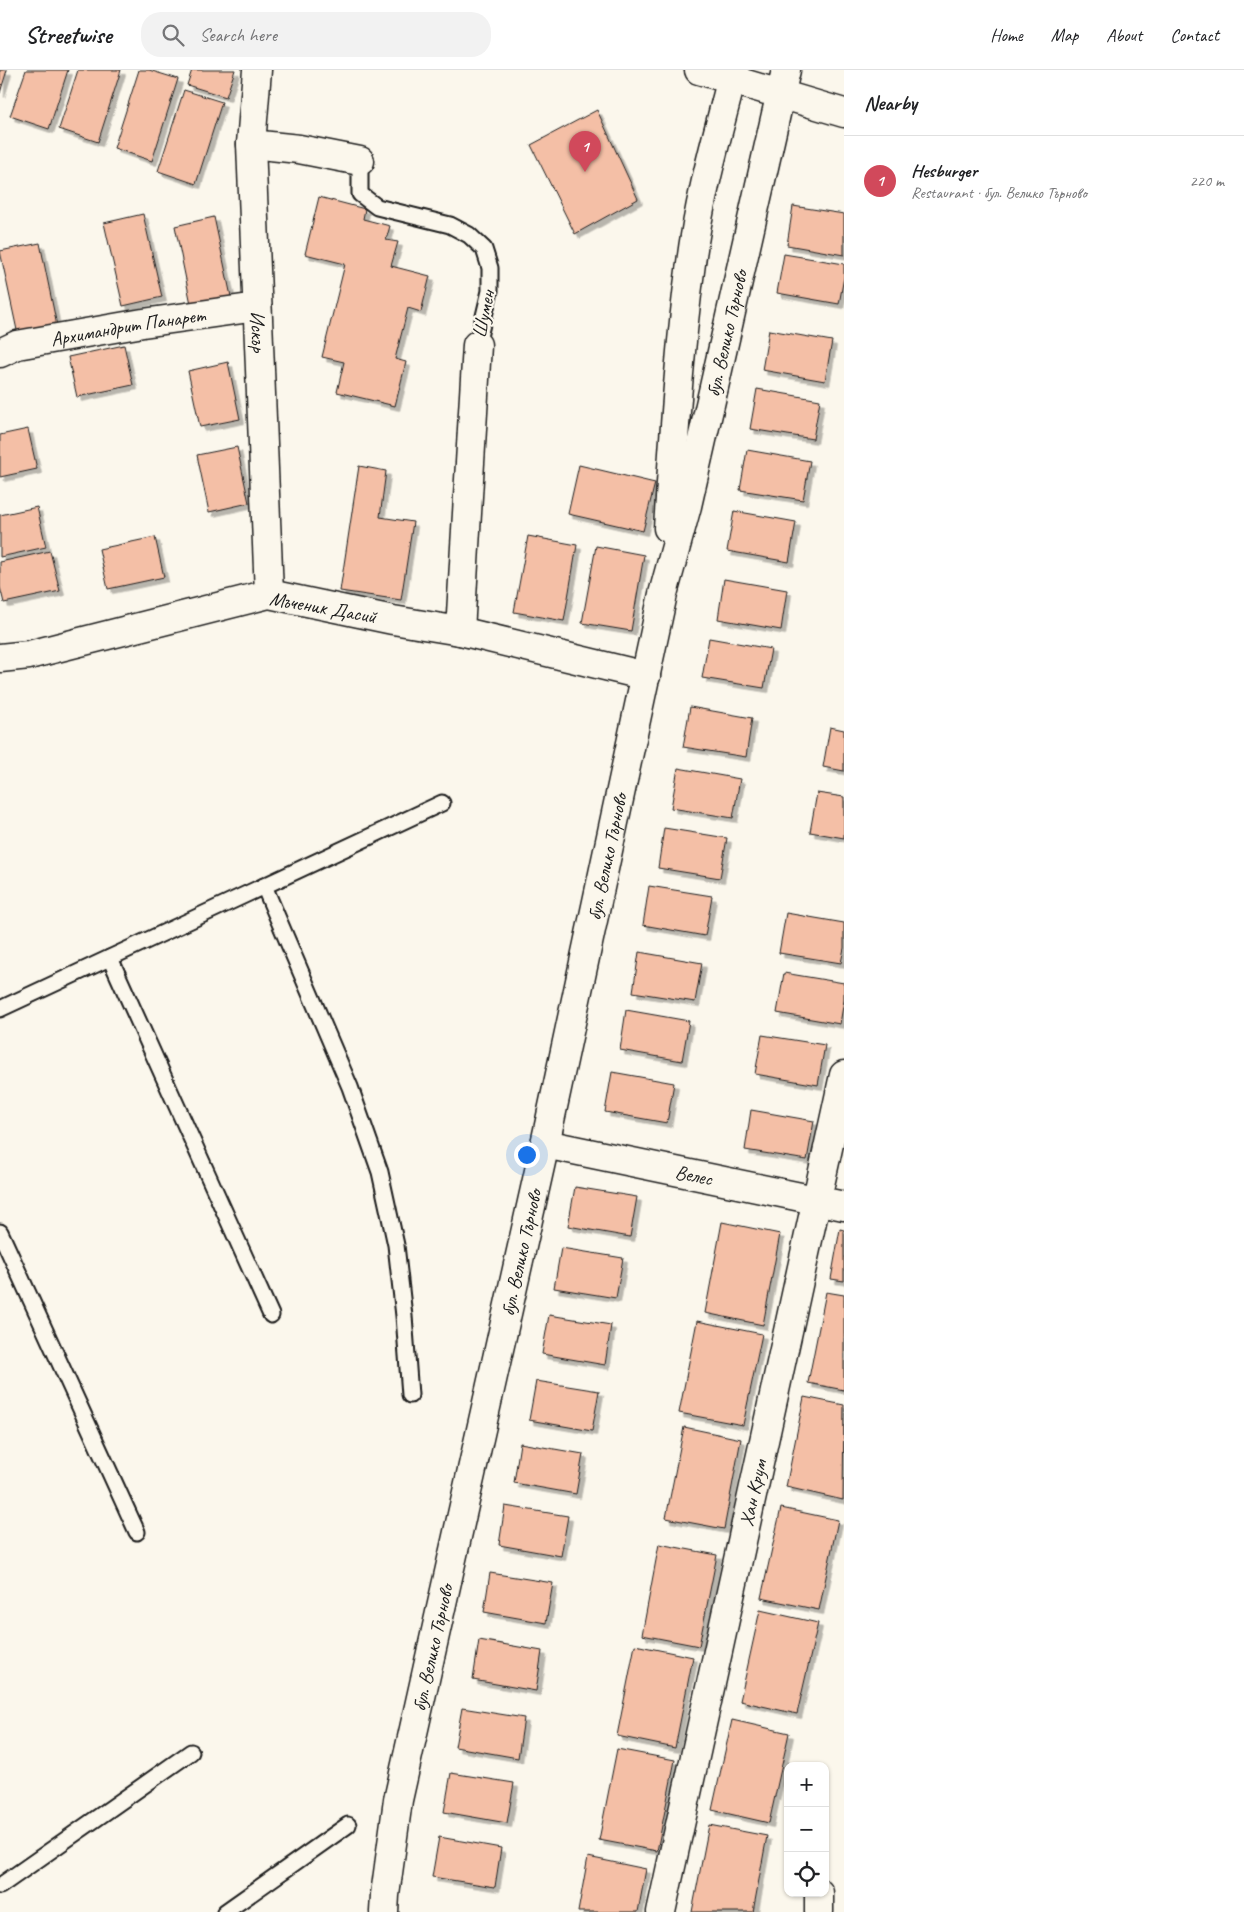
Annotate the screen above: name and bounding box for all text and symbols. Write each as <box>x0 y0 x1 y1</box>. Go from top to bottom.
search box <box>141 12 491 57</box>
text: Streetwise <box>25 20 111 50</box>
icon: search <box>159 21 187 49</box>
text: Search here <box>199 23 277 47</box>
text: Home <box>990 24 1023 46</box>
text: Map <box>1051 24 1078 46</box>
text: About <box>1106 24 1142 46</box>
text: Contact <box>1170 24 1219 46</box>
text: Nearby <box>864 90 917 116</box>
pin: 1 <box>569 131 601 172</box>
text: Hesburger <box>911 159 977 183</box>
text: 1 <box>876 171 884 191</box>
text: 220 m <box>1190 171 1224 191</box>
text: Restaurant · бул. Велико Търново <box>911 183 1087 203</box>
street label: бул. Велико Търново <box>700 266 754 399</box>
street label: Шумен <box>467 286 501 340</box>
street label: Архимандрит Панарет <box>49 302 208 352</box>
street label: Искър <box>245 311 271 354</box>
street label: Мъченик Дасий <box>268 586 380 629</box>
street label: бул. Велико Търново <box>581 789 633 923</box>
your location <box>514 1142 540 1168</box>
street label: Велес <box>673 1159 715 1192</box>
street label: бул. Велико Търново <box>495 1185 548 1318</box>
street label: Хан Крум <box>734 1456 773 1528</box>
street label: бул. Велико Търново <box>406 1580 459 1714</box>
map controls <box>784 1762 829 1897</box>
button: + <box>784 1762 829 1807</box>
button: − <box>784 1807 829 1852</box>
button: locate <box>784 1852 829 1897</box>

